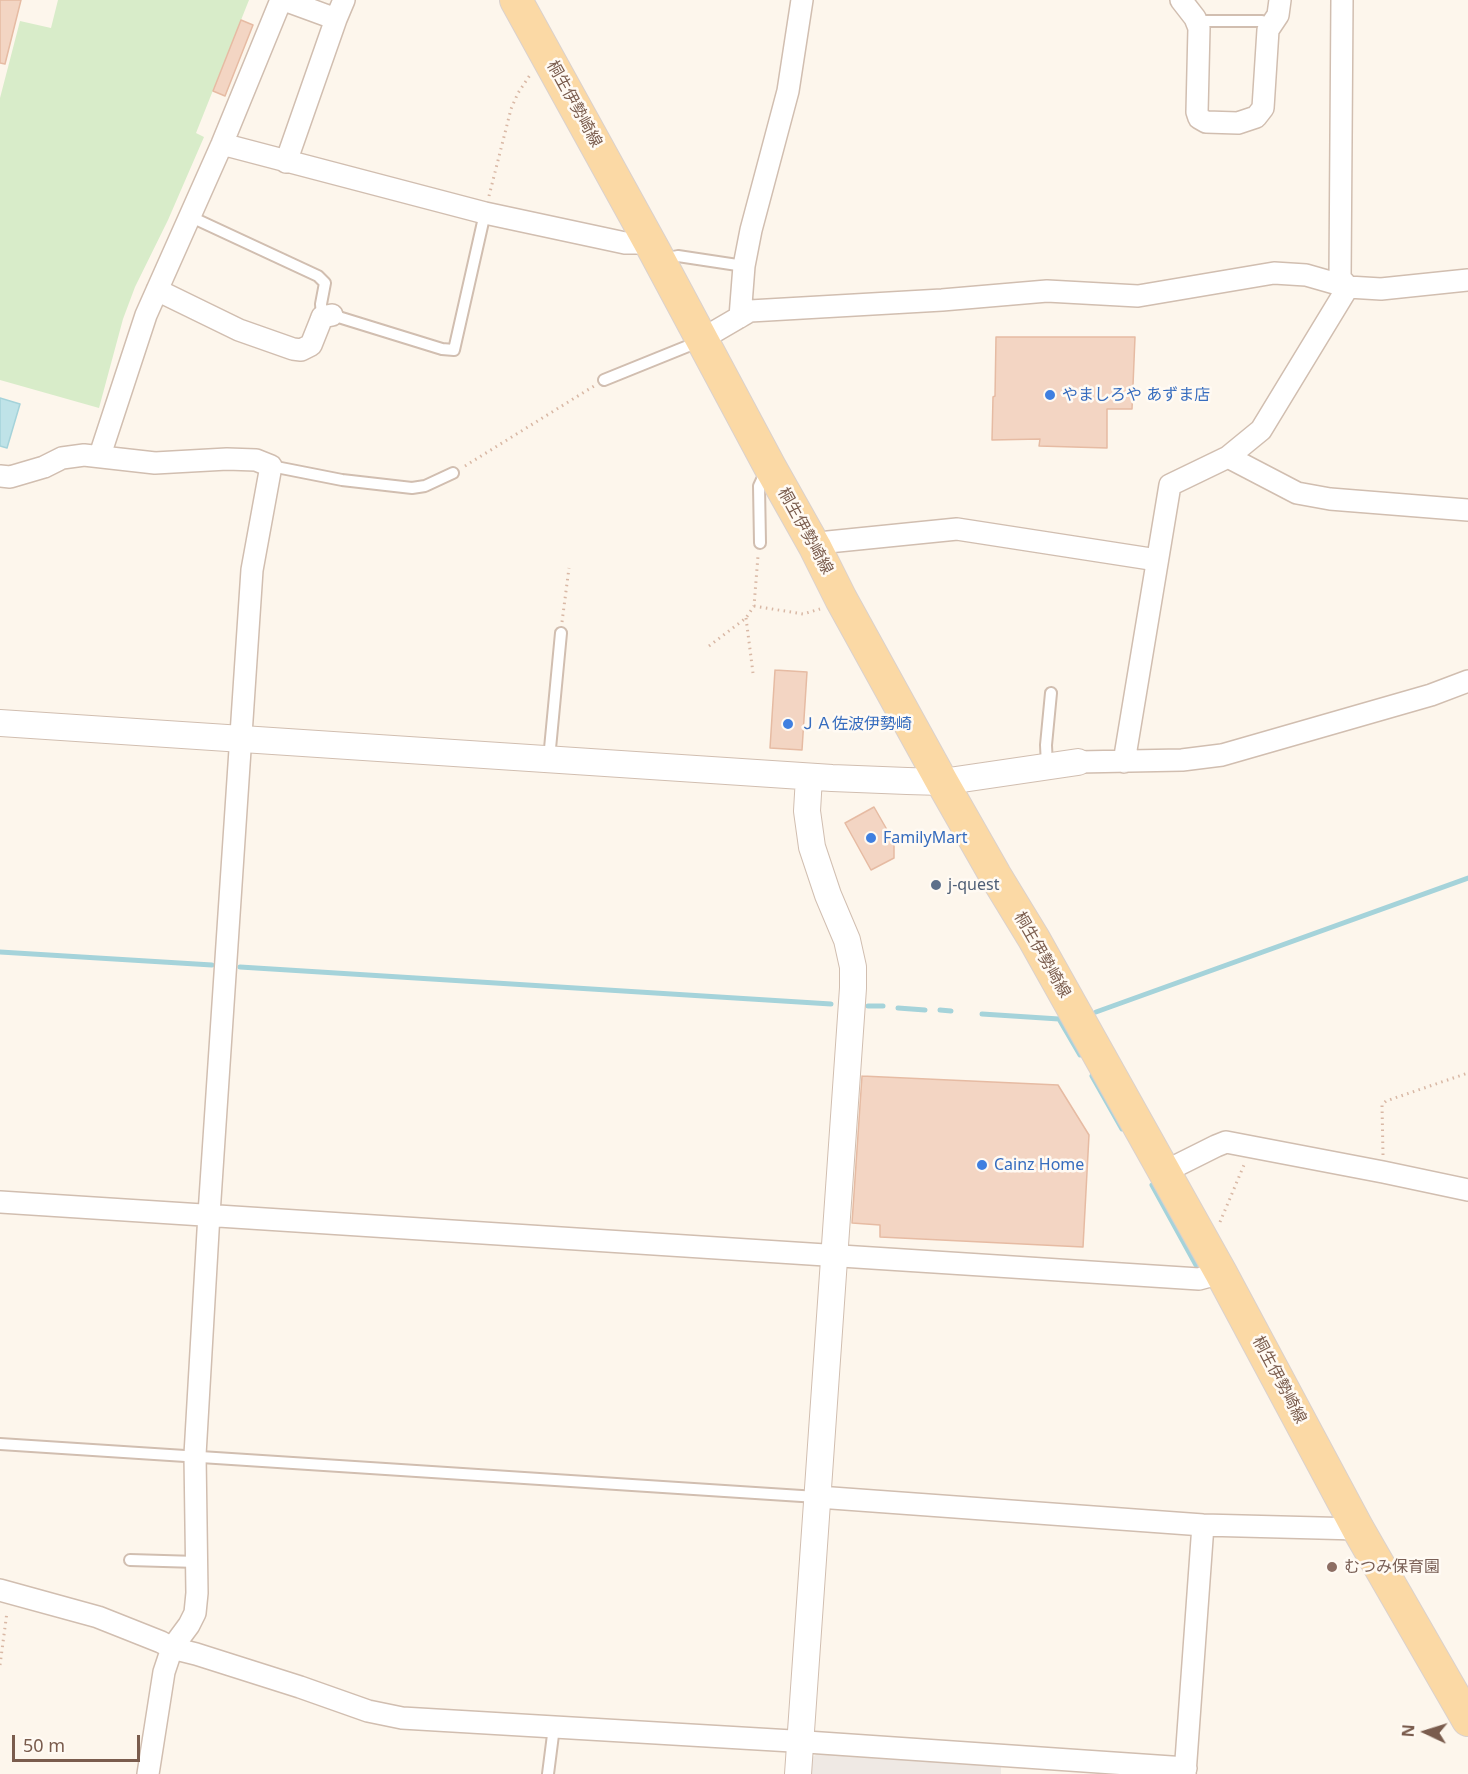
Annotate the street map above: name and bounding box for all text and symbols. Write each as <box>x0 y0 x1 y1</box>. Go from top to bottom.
street label: 桐生伊勢崎線 <box>542 57 606 151</box>
place label: やましろや あずま店 <box>1062 385 1210 405</box>
marker: やましろや あずま店 <box>1043 388 1057 402</box>
street label: 桐生伊勢崎線 <box>773 484 837 578</box>
place label: ＪＡ佐波伊勢崎 <box>800 714 912 734</box>
marker: ＪＡ佐波伊勢崎 <box>781 717 795 731</box>
place label: FamilyMart <box>883 828 968 848</box>
marker: FamilyMart <box>864 831 878 845</box>
place label: j-quest <box>948 875 999 895</box>
marker: j-quest <box>929 878 943 892</box>
street label: 桐生伊勢崎線 <box>1010 909 1074 1001</box>
place label: Cainz Home <box>994 1155 1084 1175</box>
marker: Cainz Home <box>975 1158 989 1172</box>
street label: 桐生伊勢崎線 <box>1248 1333 1310 1427</box>
place label: むつみ保育園 <box>1344 1557 1440 1577</box>
marker: むつみ保育園 <box>1325 1560 1339 1574</box>
north arrow <box>1396 1702 1456 1762</box>
scale bar <box>15 1723 142 1761</box>
text: N <box>1397 1723 1419 1738</box>
text: 50 m <box>23 1733 65 1757</box>

